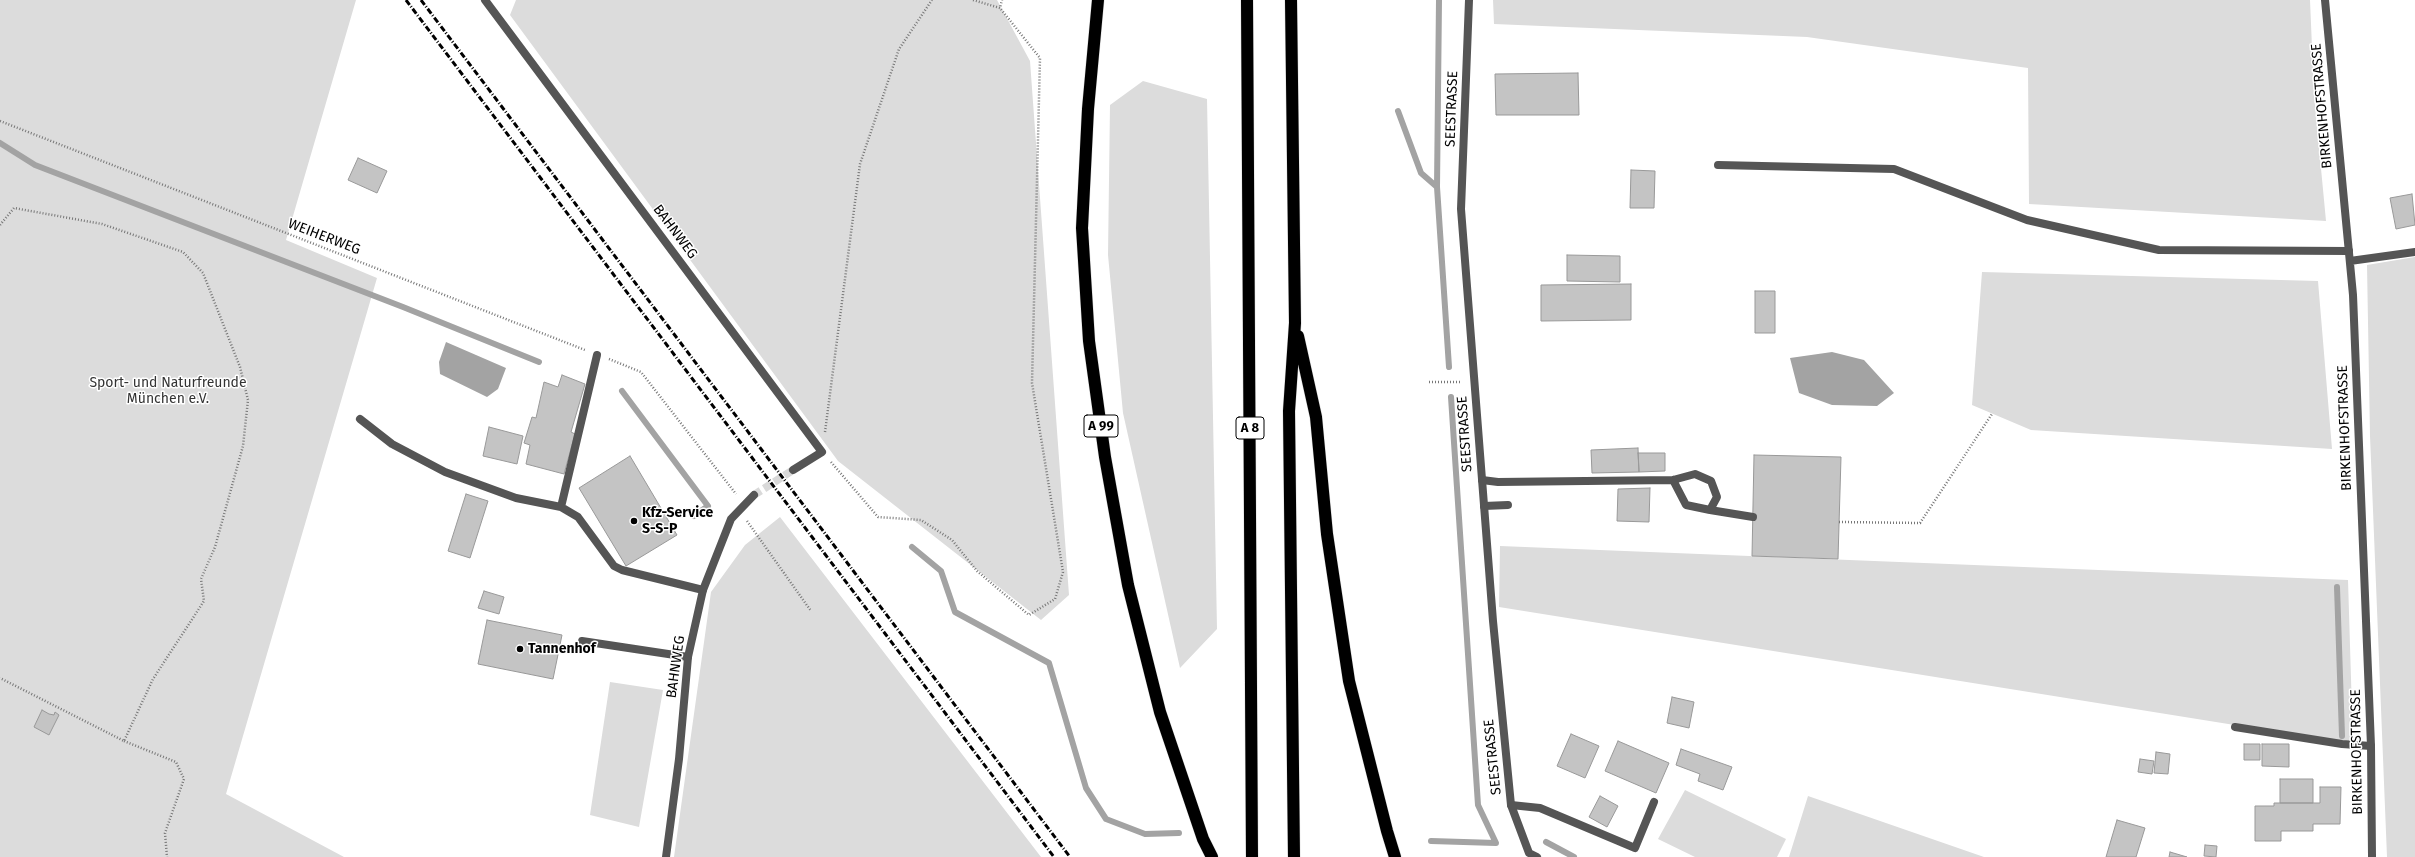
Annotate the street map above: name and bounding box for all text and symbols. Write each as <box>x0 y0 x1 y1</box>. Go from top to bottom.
street label: BIRKENHOFSTRASSE <box>2308 43 2336 169</box>
street label: SEESTRASSE <box>1442 71 1462 147</box>
street label: BAHNWEG <box>649 202 701 262</box>
street label: WEIHERWEG <box>285 215 363 259</box>
street label: BIRKENHOFSTRASSE <box>2334 365 2356 491</box>
park label: Sport- und Naturfreunde München e.V. <box>89 375 247 408</box>
street label: SEESTRASSE <box>1454 395 1476 473</box>
road number: A 99 <box>1084 415 1118 437</box>
road number: A 8 <box>1236 417 1264 439</box>
place label: Kfz-Service S-S-P <box>642 505 713 538</box>
marker: Kfz-Service S-S-P <box>629 516 639 526</box>
street label: BAHNWEG <box>663 635 689 699</box>
place label: Tannenhof <box>528 641 596 657</box>
marker: Tannenhof <box>515 644 525 654</box>
street label: BIRKENHOFSTRASSE <box>2348 689 2366 815</box>
street label: SEESTRASSE <box>1481 718 1505 796</box>

